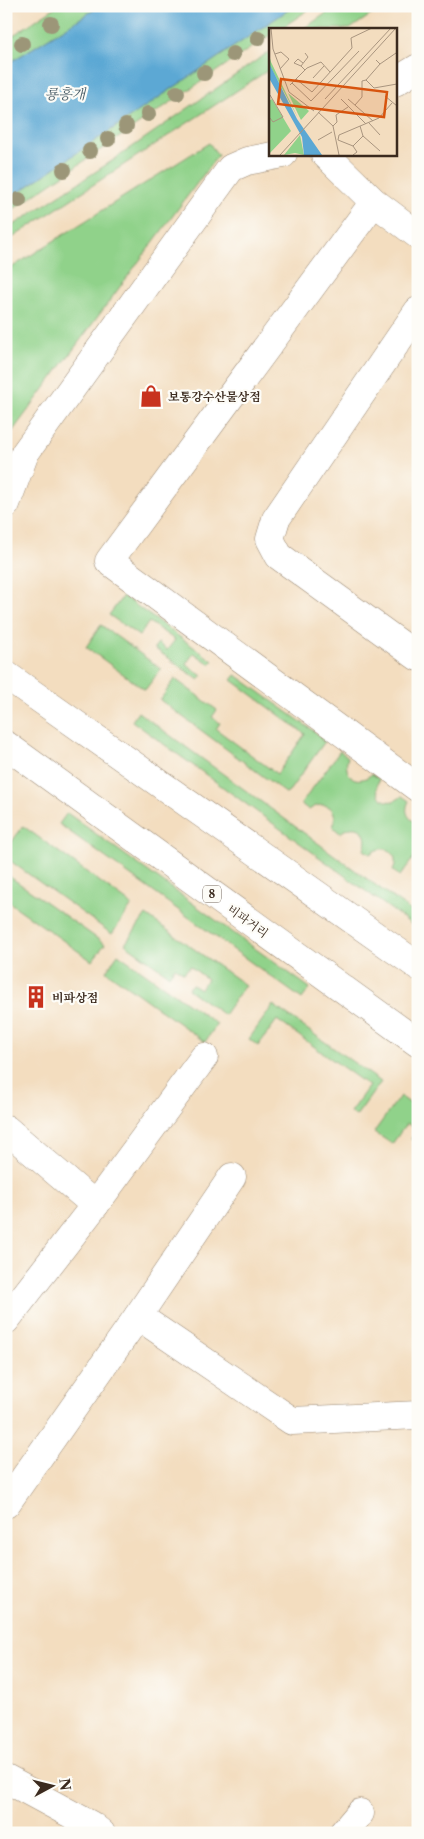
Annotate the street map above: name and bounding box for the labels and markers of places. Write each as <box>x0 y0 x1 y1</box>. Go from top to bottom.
shop icon: 보통강수산물상점 <box>138 383 164 409</box>
place label: 보통강수산물상점 <box>168 389 261 404</box>
building icon: 비파상점 <box>23 984 49 1010</box>
place label: 비파상점 <box>52 990 98 1005</box>

